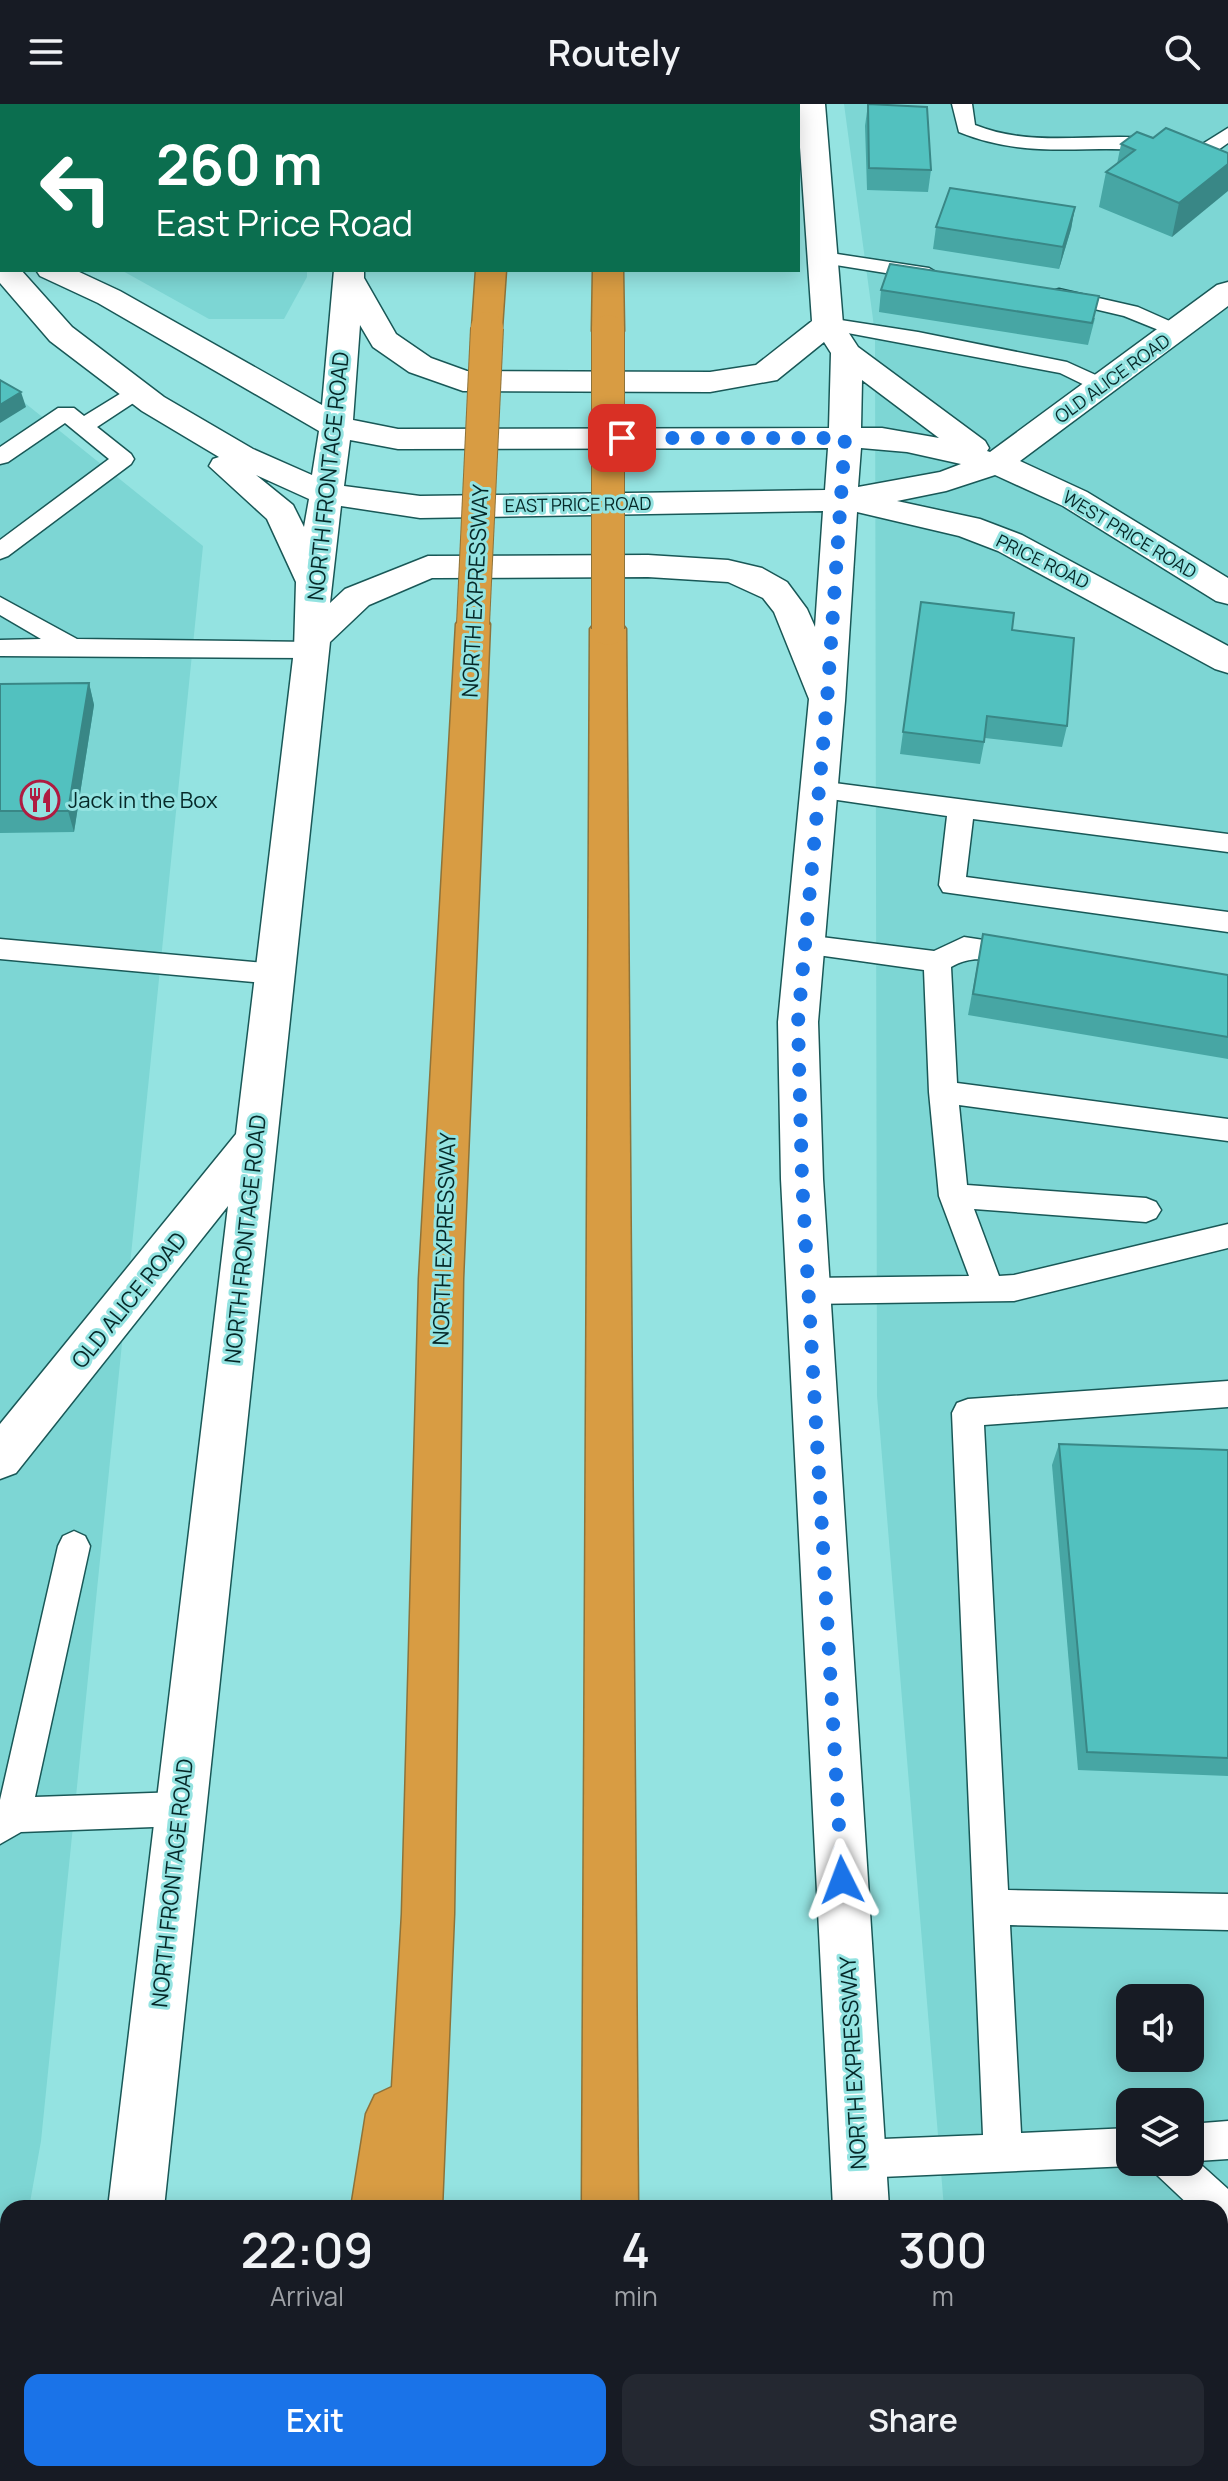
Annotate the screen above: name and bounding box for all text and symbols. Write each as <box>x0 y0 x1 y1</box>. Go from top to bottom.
text: Routely <box>548 28 680 77</box>
icon: menu <box>24 30 68 74</box>
icon: search <box>1160 30 1204 74</box>
text: 260 m <box>156 125 323 202</box>
icon: left <box>24 136 128 240</box>
text: East Price Road <box>156 198 413 247</box>
street label: OLD ALICE ROAD <box>1050 328 1174 428</box>
street label: NORTH FRONTAGE ROAD <box>300 350 356 602</box>
pin <box>588 404 656 472</box>
icon: arrive <box>600 416 644 460</box>
street label: NORTH EXPRESSWAY <box>454 483 496 698</box>
street label: WEST PRICE ROAD <box>1059 485 1201 583</box>
street label: EAST PRICE ROAD <box>504 491 652 517</box>
street label: PRICE ROAD <box>992 528 1094 594</box>
restaurant icon: Jack in the Box <box>19 779 61 821</box>
place label: Jack in the Box <box>68 785 218 815</box>
street label: NORTH FRONTAGE ROAD <box>217 1113 273 1365</box>
street label: NORTH EXPRESSWAY <box>425 1131 463 1346</box>
street label: OLD ALICE ROAD <box>65 1226 193 1374</box>
street label: NORTH FRONTAGE ROAD <box>144 1757 200 2009</box>
position arrow <box>800 1838 884 1922</box>
street label: NORTH EXPRESSWAY <box>832 1955 874 2170</box>
map controls <box>1116 1984 1204 2176</box>
button: sound <box>1116 1984 1204 2072</box>
button: layers <box>1116 2088 1204 2176</box>
text: 22:09 <box>241 2217 373 2282</box>
text: 4 <box>621 2217 650 2282</box>
text: 300 <box>898 2217 987 2282</box>
text: Arrival <box>270 2278 344 2314</box>
text: min <box>614 2278 658 2314</box>
text: m <box>932 2278 954 2314</box>
button: Exit <box>24 2374 606 2466</box>
button: Share <box>622 2374 1204 2466</box>

